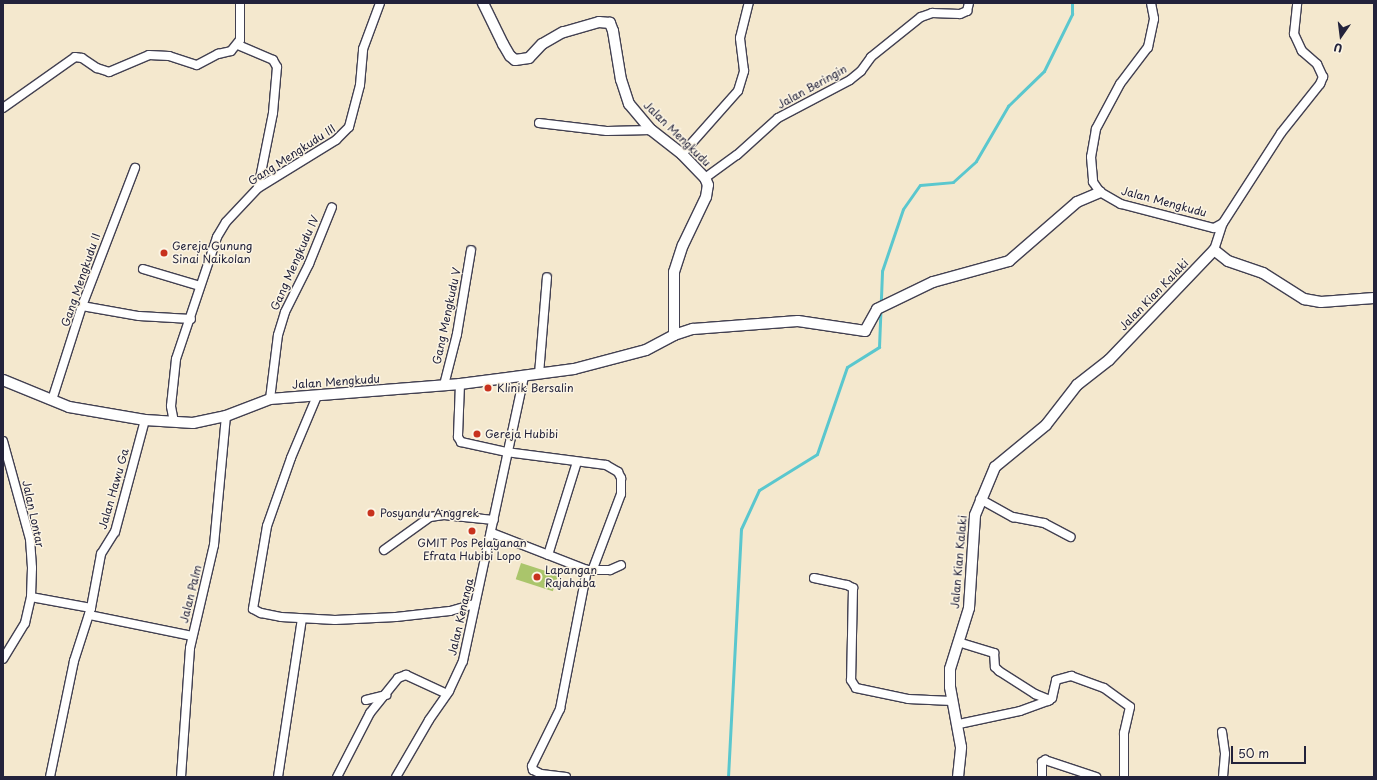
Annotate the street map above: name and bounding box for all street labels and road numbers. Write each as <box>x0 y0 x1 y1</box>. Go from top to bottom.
street label: Jalan Beringin <box>775 62 849 112</box>
street label: Jalan Mengkudu <box>641 99 713 169</box>
street label: Gang Mengkudu III <box>246 122 338 188</box>
street label: Jalan Mengkudu <box>1120 184 1208 220</box>
street label: Gang Mengkudu IV <box>268 214 322 312</box>
street label: Gang Mengkudu II <box>59 232 103 328</box>
street label: Jalan Kian Kalaki <box>1116 256 1192 334</box>
street label: Gang Mengkudu V <box>430 267 464 365</box>
street label: Jalan Mengkudu <box>292 372 380 392</box>
street label: Jalan Hawu Ga <box>96 447 132 531</box>
street label: Jalan Lontar <box>19 479 47 549</box>
street label: Jalan Kian Kalaki <box>948 514 970 610</box>
street label: Jalan Palm <box>177 564 205 624</box>
street label: Jalan Kenanga <box>446 577 476 657</box>

